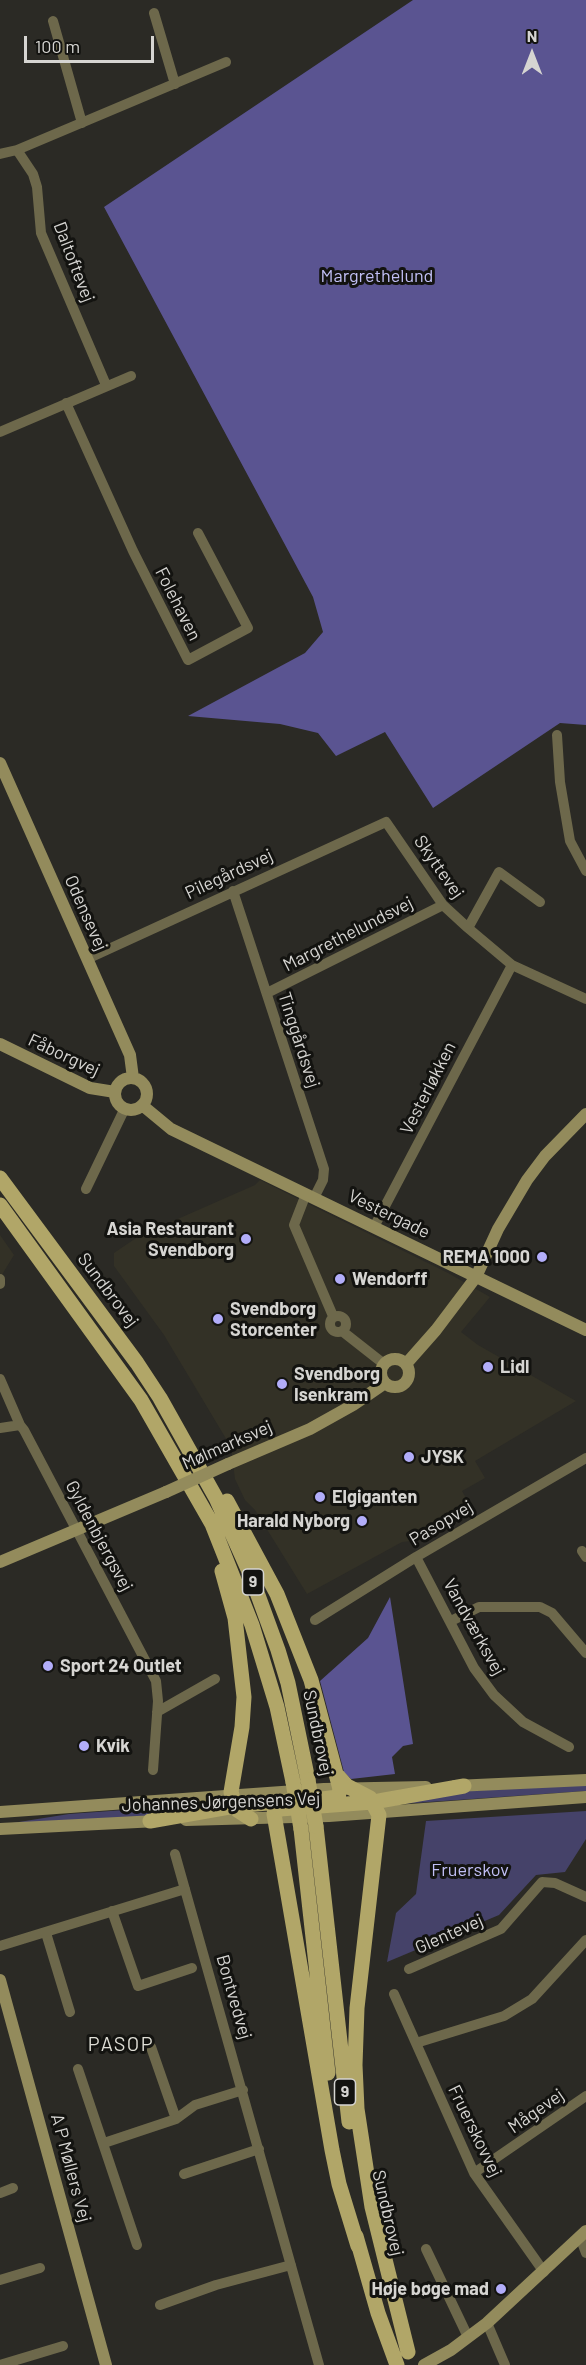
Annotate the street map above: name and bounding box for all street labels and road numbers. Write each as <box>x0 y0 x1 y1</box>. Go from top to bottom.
street label: Daltoftevej <box>49 219 99 305</box>
street label: Folehaven <box>150 564 206 644</box>
street label: Skyttevej <box>409 831 469 903</box>
street label: Pilegårdsvej <box>182 844 276 904</box>
street label: Odensevej <box>60 872 112 954</box>
street label: Margrethelundsvej <box>279 892 417 976</box>
street label: Tinggårdsvej <box>273 989 325 1091</box>
street label: Fåborgvej <box>25 1029 103 1081</box>
street label: Vesterløkken <box>395 1038 461 1138</box>
street label: Vestergade <box>345 1185 433 1243</box>
street label: Sundbrovej <box>73 1249 143 1331</box>
street label: Mølmarksvej <box>179 1416 275 1474</box>
street label: Gyldenbjergsvej <box>61 1477 137 1595</box>
street label: Pasopvej <box>405 1496 477 1550</box>
road number: 9 <box>242 1569 264 1595</box>
street label: Vandværksvej <box>438 1575 510 1679</box>
street label: Sundbrovej <box>298 1688 338 1778</box>
street label: Johannes Jørgensens Vej <box>121 1788 321 1816</box>
street label: Glentevej <box>412 1909 486 1959</box>
street label: Bontvedvej <box>212 1952 256 2042</box>
road number: 9 <box>334 2079 356 2105</box>
street label: Fruerskovvej <box>443 2081 507 2181</box>
street label: Mågevej <box>504 2084 568 2138</box>
street label: A P Møllers Vej <box>46 2111 96 2225</box>
street label: Sundbrovej <box>368 2168 408 2258</box>

